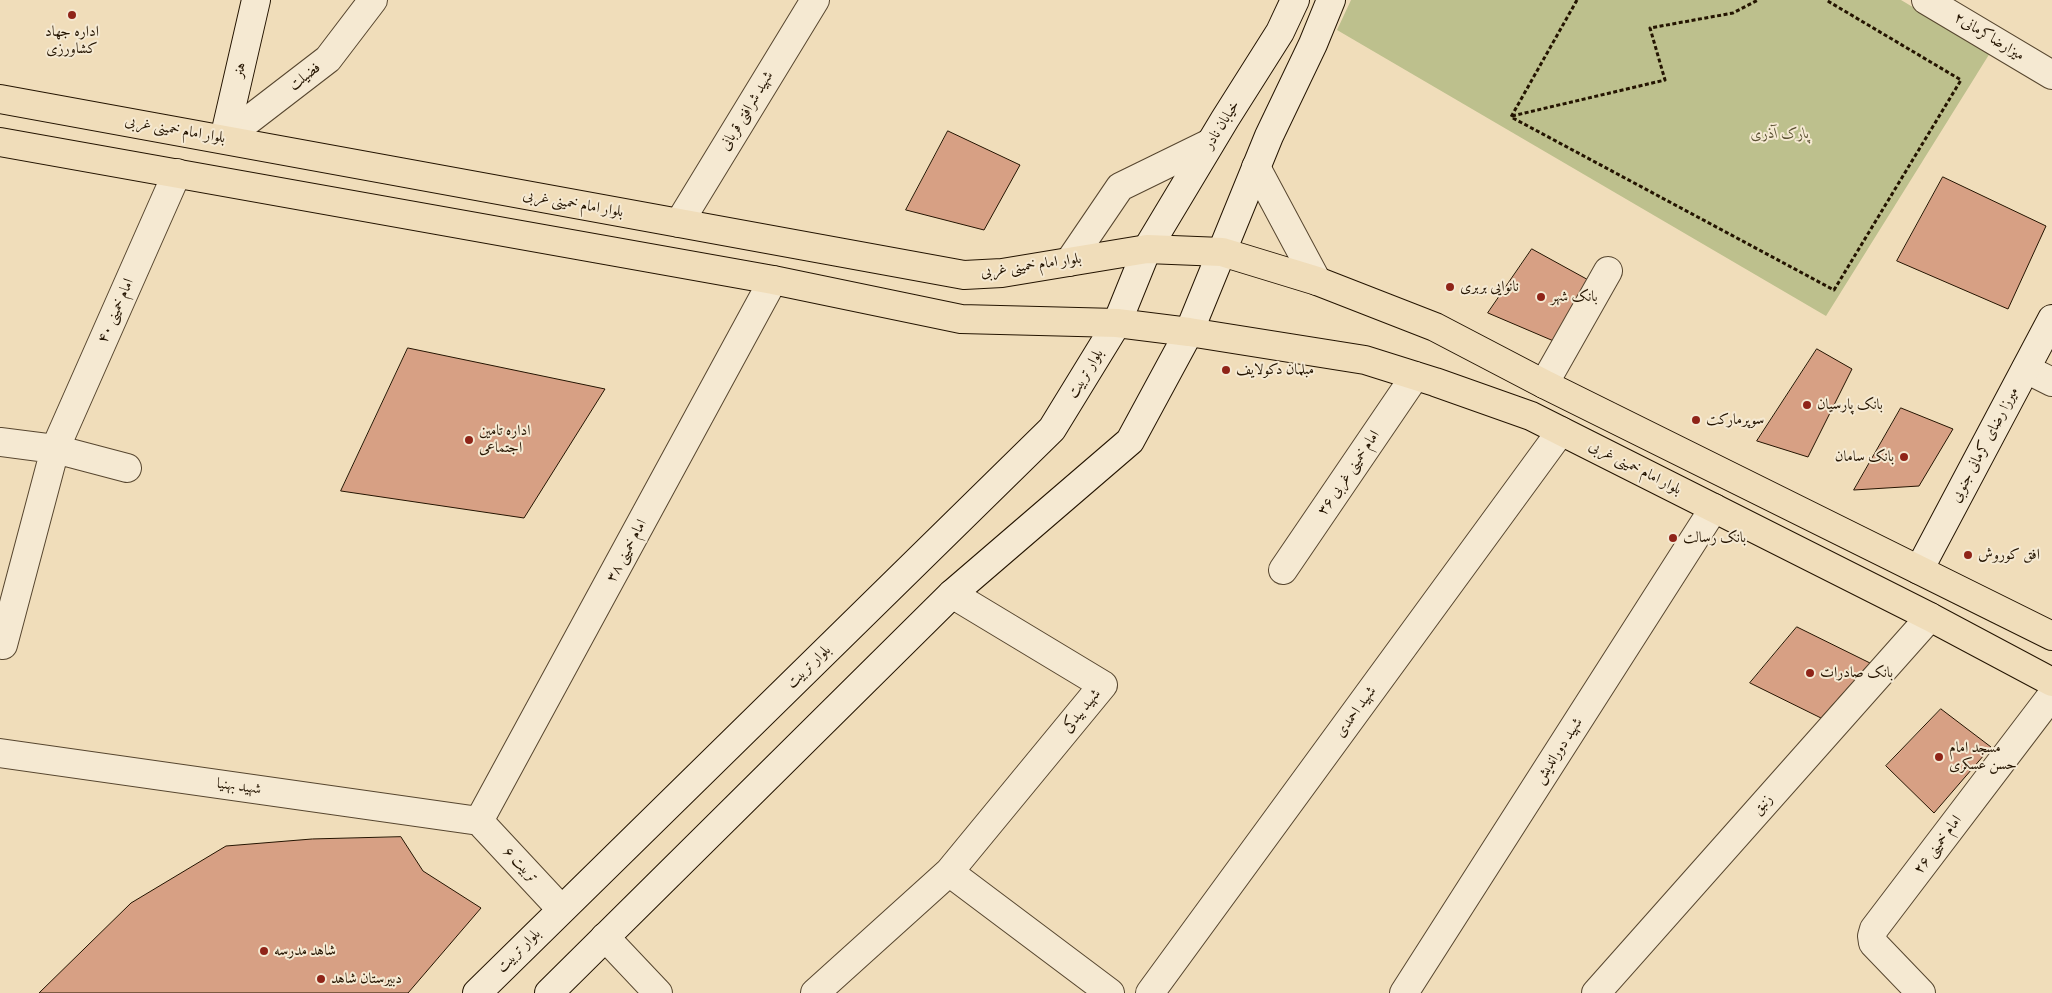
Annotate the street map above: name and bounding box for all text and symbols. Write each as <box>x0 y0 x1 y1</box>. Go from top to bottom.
marker: اداره جهاد کشاورزی <box>66 9 78 21</box>
street label: میزارضاکرمانی۲ <box>1951 9 2027 65</box>
place label: اداره جهاد کشاورزی <box>45 23 99 58</box>
street label: فضیلت <box>286 59 324 95</box>
street label: هنر <box>230 61 250 79</box>
street label: شهید شرافتی قربانی <box>716 68 778 154</box>
street label: خیابان نادر <box>1200 97 1244 153</box>
street label: بلوار امام خمینی غربی <box>123 112 227 148</box>
park label: پارک آذری <box>1751 125 1809 143</box>
street label: بلوار امام خمینی غربی <box>521 186 625 222</box>
street label: بلوار امام خمینی غربی <box>979 250 1083 282</box>
street label: امام خمینی ۴۰ <box>94 276 138 346</box>
place label: نانوایی بربری <box>1460 278 1519 296</box>
marker: نانوایی بربری <box>1444 281 1456 293</box>
place label: بانک شهر <box>1551 288 1598 306</box>
marker: بانک شهر <box>1535 291 1547 303</box>
street label: بلوار تربیت <box>1064 346 1108 402</box>
place label: مبلمان دکولایف <box>1236 361 1314 379</box>
marker: مبلمان دکولایف <box>1220 364 1232 376</box>
street label: میرزا رضای کرمانی جنوبی <box>1947 384 2023 506</box>
place label: بانک پارسیان <box>1817 396 1883 414</box>
marker: بانک پارسیان <box>1801 399 1813 411</box>
place label: سوپرمارکت <box>1706 411 1764 429</box>
marker: سوپرمارکت <box>1690 414 1702 426</box>
place label: اداره تامین اجتماعی <box>479 422 531 457</box>
street label: امام خمینی غربی ۳۶ <box>1314 427 1384 519</box>
marker: اداره تامین اجتماعی <box>463 434 475 446</box>
street label: بلوار امام خمینی غربی <box>1586 437 1684 499</box>
place label: بانک سامان <box>1835 448 1894 466</box>
marker: بانک سامان <box>1898 451 1910 463</box>
street label: ۳۸ امام خمینی <box>603 516 651 586</box>
place label: بانک رسالت <box>1683 529 1746 547</box>
marker: بانک رسالت <box>1667 532 1679 544</box>
place label: افق کوروش <box>1978 546 2040 564</box>
marker: افق کوروش <box>1962 549 1974 561</box>
street label: بلوار تربیت <box>783 642 835 692</box>
place label: بانک صادرات <box>1820 664 1893 682</box>
marker: بانک صادرات <box>1804 667 1816 679</box>
street label: شهید احمدی <box>1331 683 1381 741</box>
street label: شهید بیدکی <box>1059 685 1105 737</box>
street label: شهید دوراندیش <box>1531 714 1587 788</box>
place label: مسجد امام حسن عسکری <box>1949 739 2017 774</box>
marker: مسجد امام حسن عسکری <box>1933 751 1945 763</box>
street label: شهید بهنیا <box>216 775 262 799</box>
street label: زنبق <box>1749 791 1777 819</box>
street label: امام خمینی ۲۶ <box>1910 812 1966 878</box>
street label: تربیت ۶ <box>499 843 541 887</box>
street label: بلوار تربیت <box>493 925 545 977</box>
place label: شاهد مدرسه <box>274 942 336 960</box>
marker: شاهد مدرسه <box>258 945 270 957</box>
place label: دبیرستان شاهد <box>331 970 402 988</box>
marker: دبیرستان شاهد <box>315 973 327 985</box>

